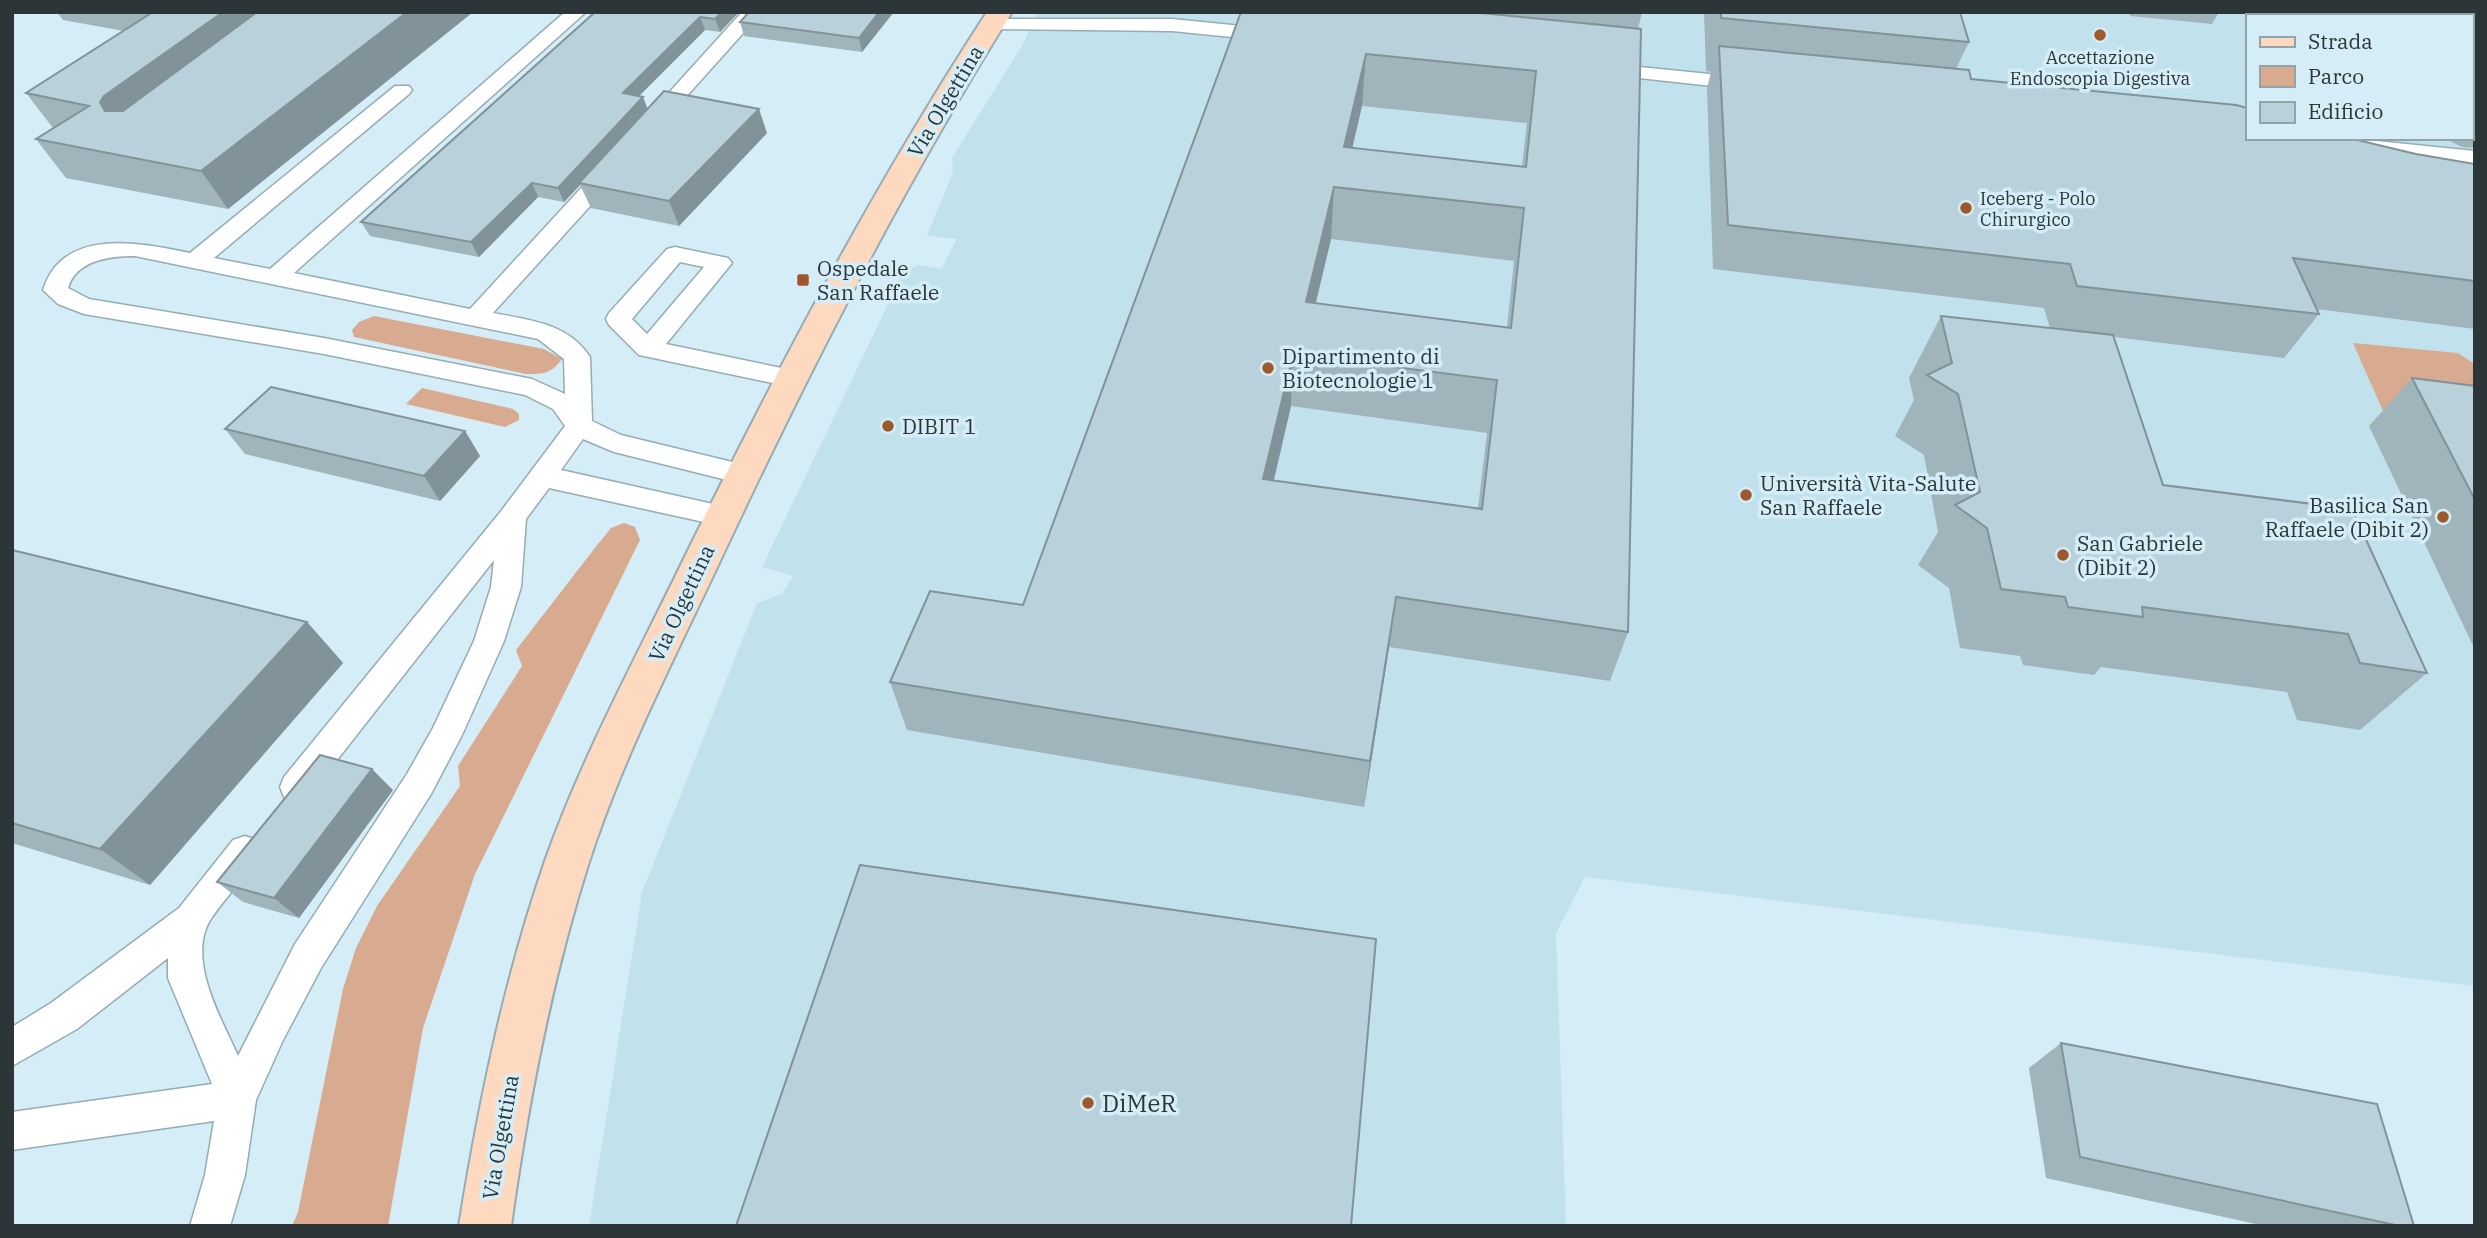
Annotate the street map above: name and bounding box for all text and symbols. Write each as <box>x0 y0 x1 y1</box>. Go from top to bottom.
legend <box>2246 14 2473 140</box>
marker: Accettazione Endoscopia Digestiva <box>2092 27 2108 43</box>
text: Strada <box>2308 27 2373 55</box>
street label: Via Olgettina <box>900 40 990 162</box>
place label: Accettazione Endoscopia Digestiva <box>2010 46 2190 90</box>
text: Parco <box>2308 62 2364 90</box>
text: Edificio <box>2308 97 2383 125</box>
place label: Iceberg - Polo Chirurgico <box>1980 187 2095 231</box>
marker: Iceberg - Polo Chirurgico <box>1958 200 1974 216</box>
place label: Ospedale San Raffaele <box>817 254 939 306</box>
marker: Ospedale San Raffaele <box>795 272 811 288</box>
place label: Dipartimento di Biotecnologie 1 <box>1282 342 1440 394</box>
marker: Dipartimento di Biotecnologie 1 <box>1260 360 1276 376</box>
place label: DIBIT 1 <box>902 412 977 440</box>
marker: DIBIT 1 <box>880 418 896 434</box>
place label: Università Vita-Salute San Raffaele <box>1760 469 1976 521</box>
marker: Università Vita-Salute San Raffaele <box>1738 487 1754 503</box>
place label: Basilica San Raffaele (Dibit 2) <box>2265 491 2429 543</box>
marker: Basilica San Raffaele (Dibit 2) <box>2435 509 2451 525</box>
place label: San Gabriele (Dibit 2) <box>2077 529 2203 581</box>
street label: Via Olgettina <box>642 540 720 666</box>
marker: San Gabriele (Dibit 2) <box>2055 547 2071 563</box>
street label: Via Olgettina <box>475 1072 525 1202</box>
place label: DiMeR <box>1102 1087 1176 1119</box>
marker: DiMeR <box>1080 1095 1096 1111</box>

